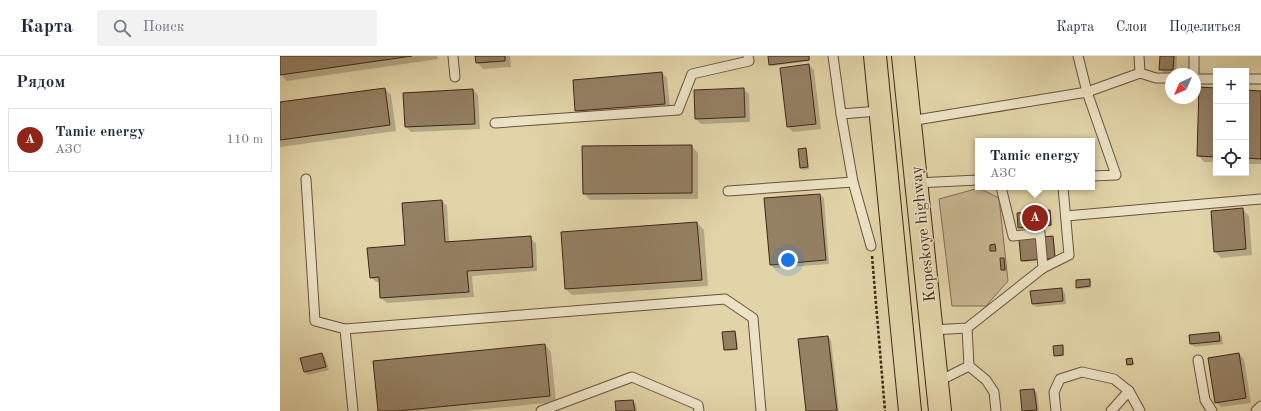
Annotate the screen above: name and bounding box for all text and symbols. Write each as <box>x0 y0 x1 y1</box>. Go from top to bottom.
search box <box>97 10 377 46</box>
icon: search <box>111 17 133 39</box>
text: Карта <box>20 18 73 37</box>
text: Поиск <box>143 20 184 35</box>
text: Карта <box>1056 20 1094 34</box>
text: Слои <box>1116 20 1147 34</box>
text: Поделиться <box>1169 20 1241 34</box>
north arrow <box>1165 68 1201 104</box>
map controls <box>1213 68 1249 176</box>
button: + <box>1213 68 1249 104</box>
text: Рядом <box>16 74 65 91</box>
button: − <box>1213 104 1249 140</box>
text: Tamic energy <box>55 125 145 140</box>
text: A <box>25 133 35 146</box>
text: 110 m <box>226 133 263 146</box>
popup <box>975 138 1095 190</box>
button: locate <box>1213 140 1249 176</box>
text: АЗС <box>55 143 81 156</box>
text: Tamic energy <box>990 149 1080 164</box>
street label: Kopeskoye highway <box>909 164 939 303</box>
text: АЗС <box>990 167 1016 180</box>
pin: A <box>1022 203 1048 233</box>
your location <box>778 250 798 270</box>

